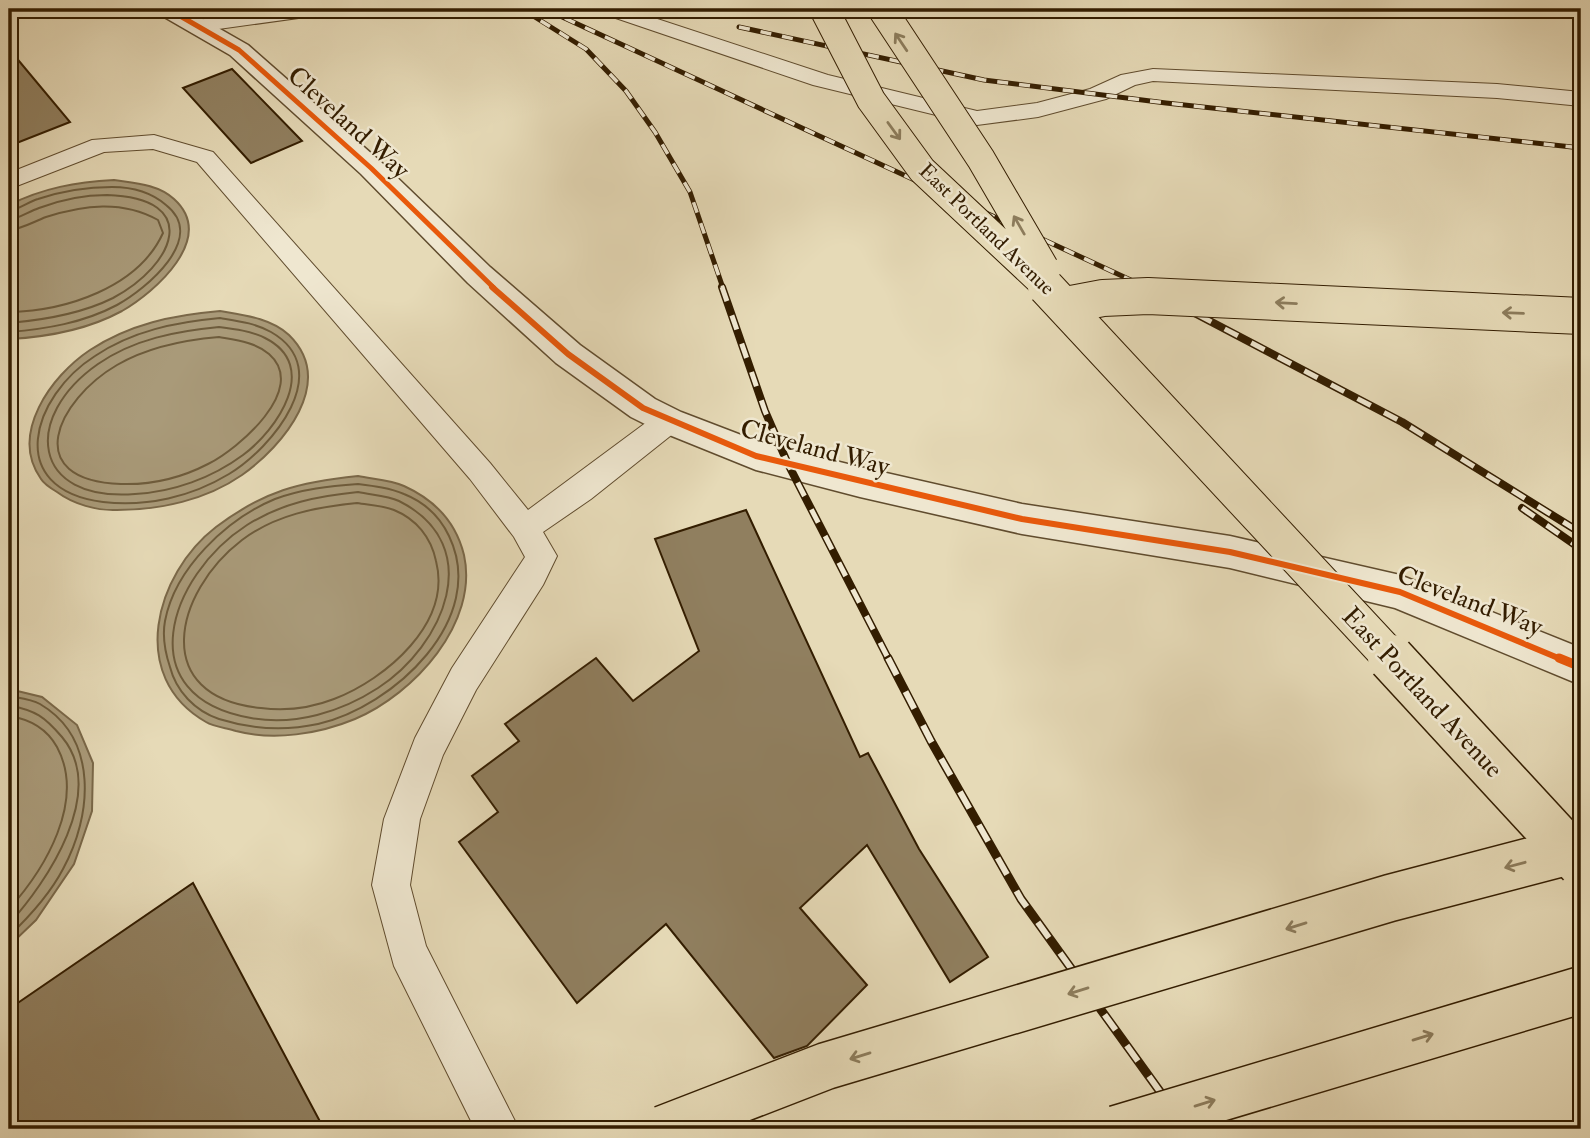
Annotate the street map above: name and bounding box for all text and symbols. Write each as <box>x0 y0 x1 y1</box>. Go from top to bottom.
one-way arrow <box>894 33 909 52</box>
street label: Cleveland Way <box>281 60 416 186</box>
one-way arrow <box>887 121 901 140</box>
street label: East Portland Avenue <box>913 157 1061 301</box>
one-way arrow <box>1012 215 1026 235</box>
one-way arrow <box>1275 296 1298 309</box>
one-way arrow <box>1502 306 1525 319</box>
street label: Cleveland Way <box>737 413 893 483</box>
street label: Cleveland Way <box>1392 559 1547 644</box>
street label: East Portland Avenue <box>1335 601 1510 785</box>
one-way arrow <box>1504 860 1526 873</box>
one-way arrow <box>1285 921 1307 934</box>
one-way arrow <box>1067 986 1089 999</box>
one-way arrow <box>1412 1030 1434 1043</box>
one-way arrow <box>849 1051 871 1064</box>
one-way arrow <box>1194 1095 1216 1108</box>

